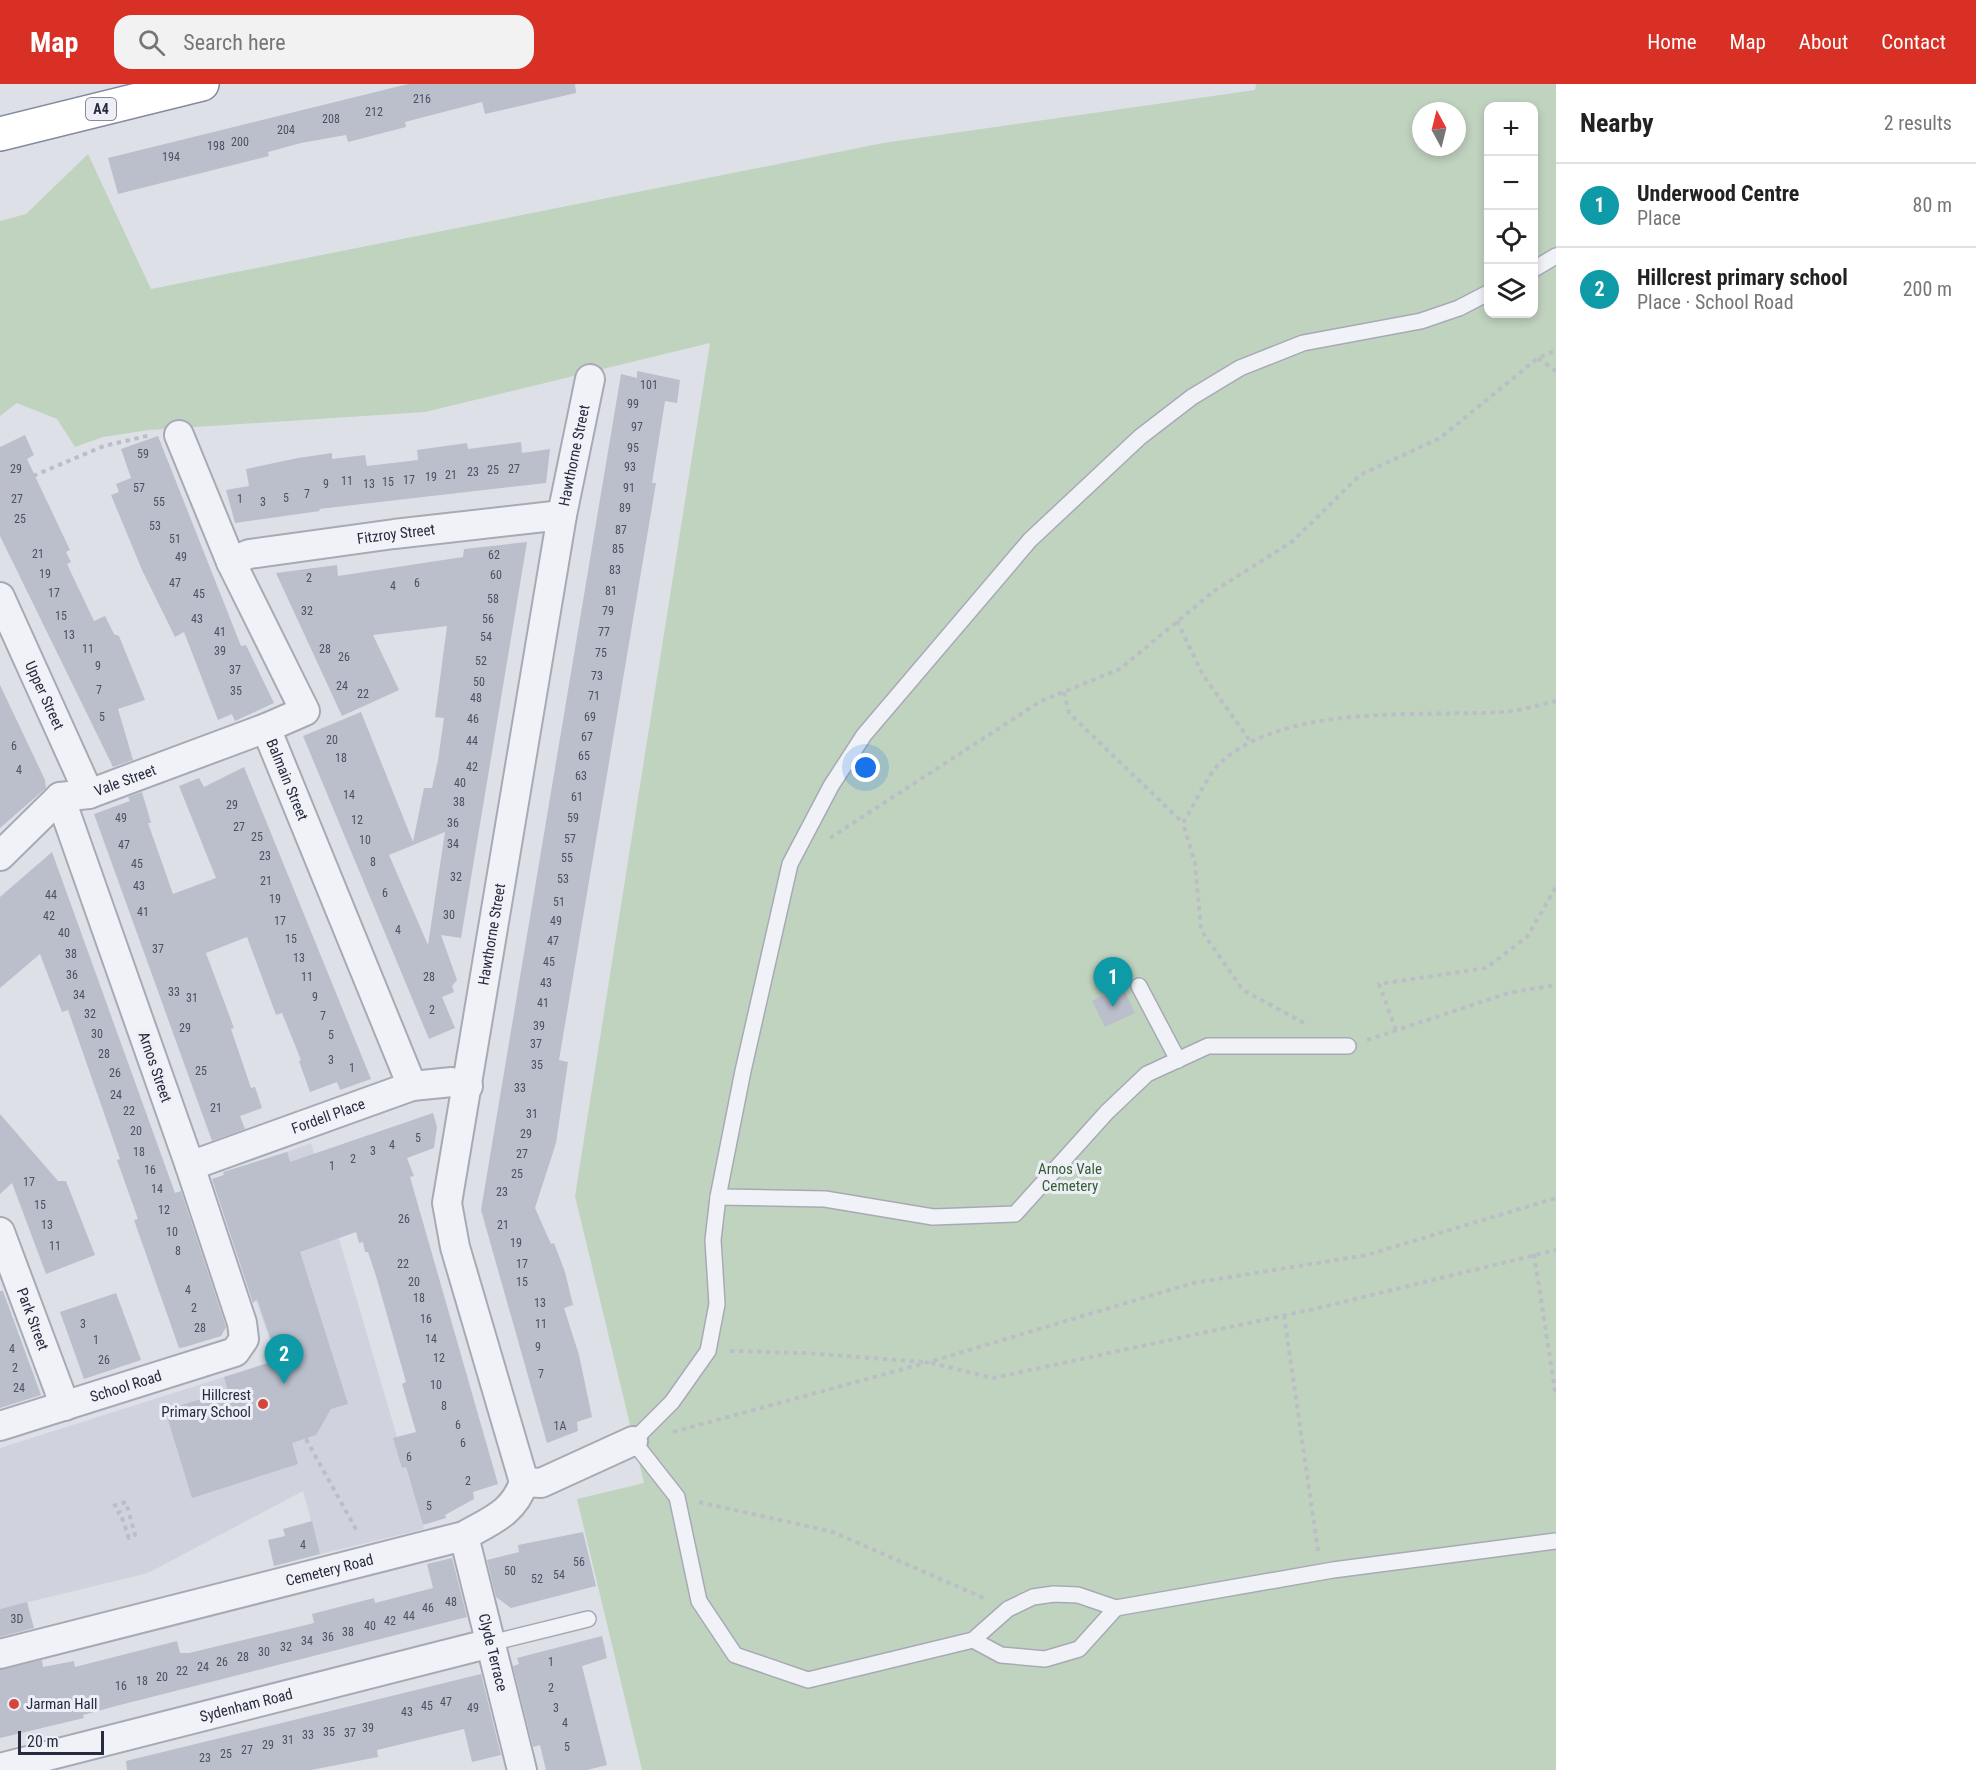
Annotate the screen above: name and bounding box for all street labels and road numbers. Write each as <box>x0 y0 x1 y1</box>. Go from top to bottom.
road number: A4 <box>86 98 116 120</box>
street label: Hawthorne Street <box>555 403 593 508</box>
street label: Fitzroy Street <box>356 520 436 548</box>
street label: Upper Street <box>21 658 68 733</box>
street label: Balmain Street <box>262 736 312 823</box>
street label: Vale Street <box>92 761 159 800</box>
street label: Hawthorne Street <box>475 882 509 987</box>
street label: Arnos Street <box>135 1029 175 1105</box>
street label: Fordell Place <box>289 1095 367 1138</box>
street label: Park Street <box>13 1285 52 1353</box>
street label: School Road <box>88 1367 164 1406</box>
street label: Cemetery Road <box>284 1550 375 1590</box>
street label: Clyde Terrace <box>475 1612 511 1693</box>
street label: Sydenham Road <box>198 1685 294 1726</box>

